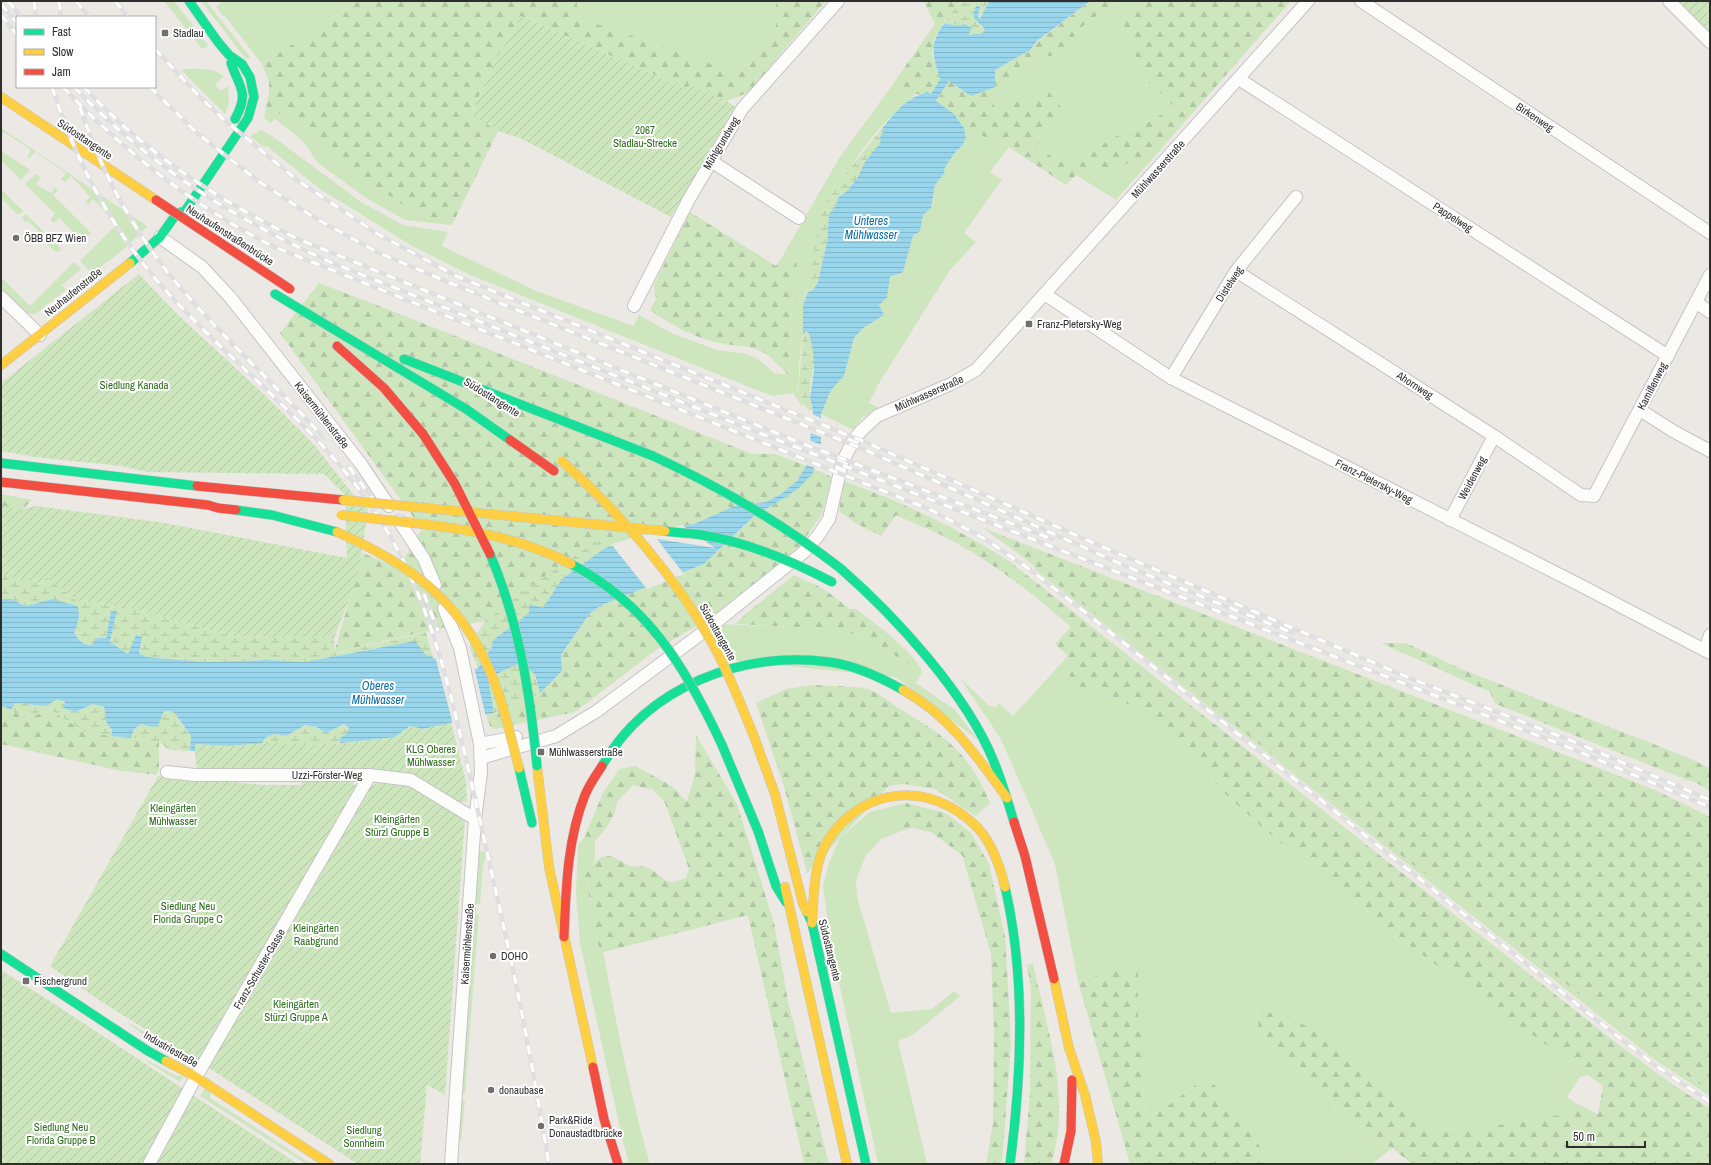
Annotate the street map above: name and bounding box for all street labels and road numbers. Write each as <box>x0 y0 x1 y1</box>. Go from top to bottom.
street label: Birkenweg <box>1513 99 1557 135</box>
street label: Mühlgrundweg <box>700 114 742 172</box>
street label: Südosttangente <box>55 116 115 162</box>
street label: Mühlwasserstraße <box>1128 137 1188 201</box>
street label: Pappelweg <box>1430 199 1476 235</box>
street label: Neuhaufenstraßenbrücke <box>184 201 276 269</box>
street label: Distelweg <box>1212 264 1246 304</box>
street label: Neuhaufenstraße <box>42 265 104 319</box>
street label: Kamillenweg <box>1634 360 1670 412</box>
street label: Ahornweg <box>1393 368 1436 402</box>
street label: Mühlwasserstraße <box>892 372 966 414</box>
street label: Südosttangente <box>461 374 523 420</box>
street label: Kaisermühlenstraße <box>291 379 353 451</box>
street label: Weidenweg <box>1455 454 1489 502</box>
street label: Franz-Pletersky-Weg <box>1333 456 1415 506</box>
street label: Südosttangente <box>697 601 739 663</box>
street label: Uzzi-Förster-Weg <box>292 768 362 782</box>
street label: Kaisermühlenstraße <box>457 903 477 985</box>
street label: Südosttangente <box>816 918 844 982</box>
street label: Franz-Schuster-Gasse <box>230 926 288 1012</box>
street label: Industriestraße <box>141 1028 201 1070</box>

